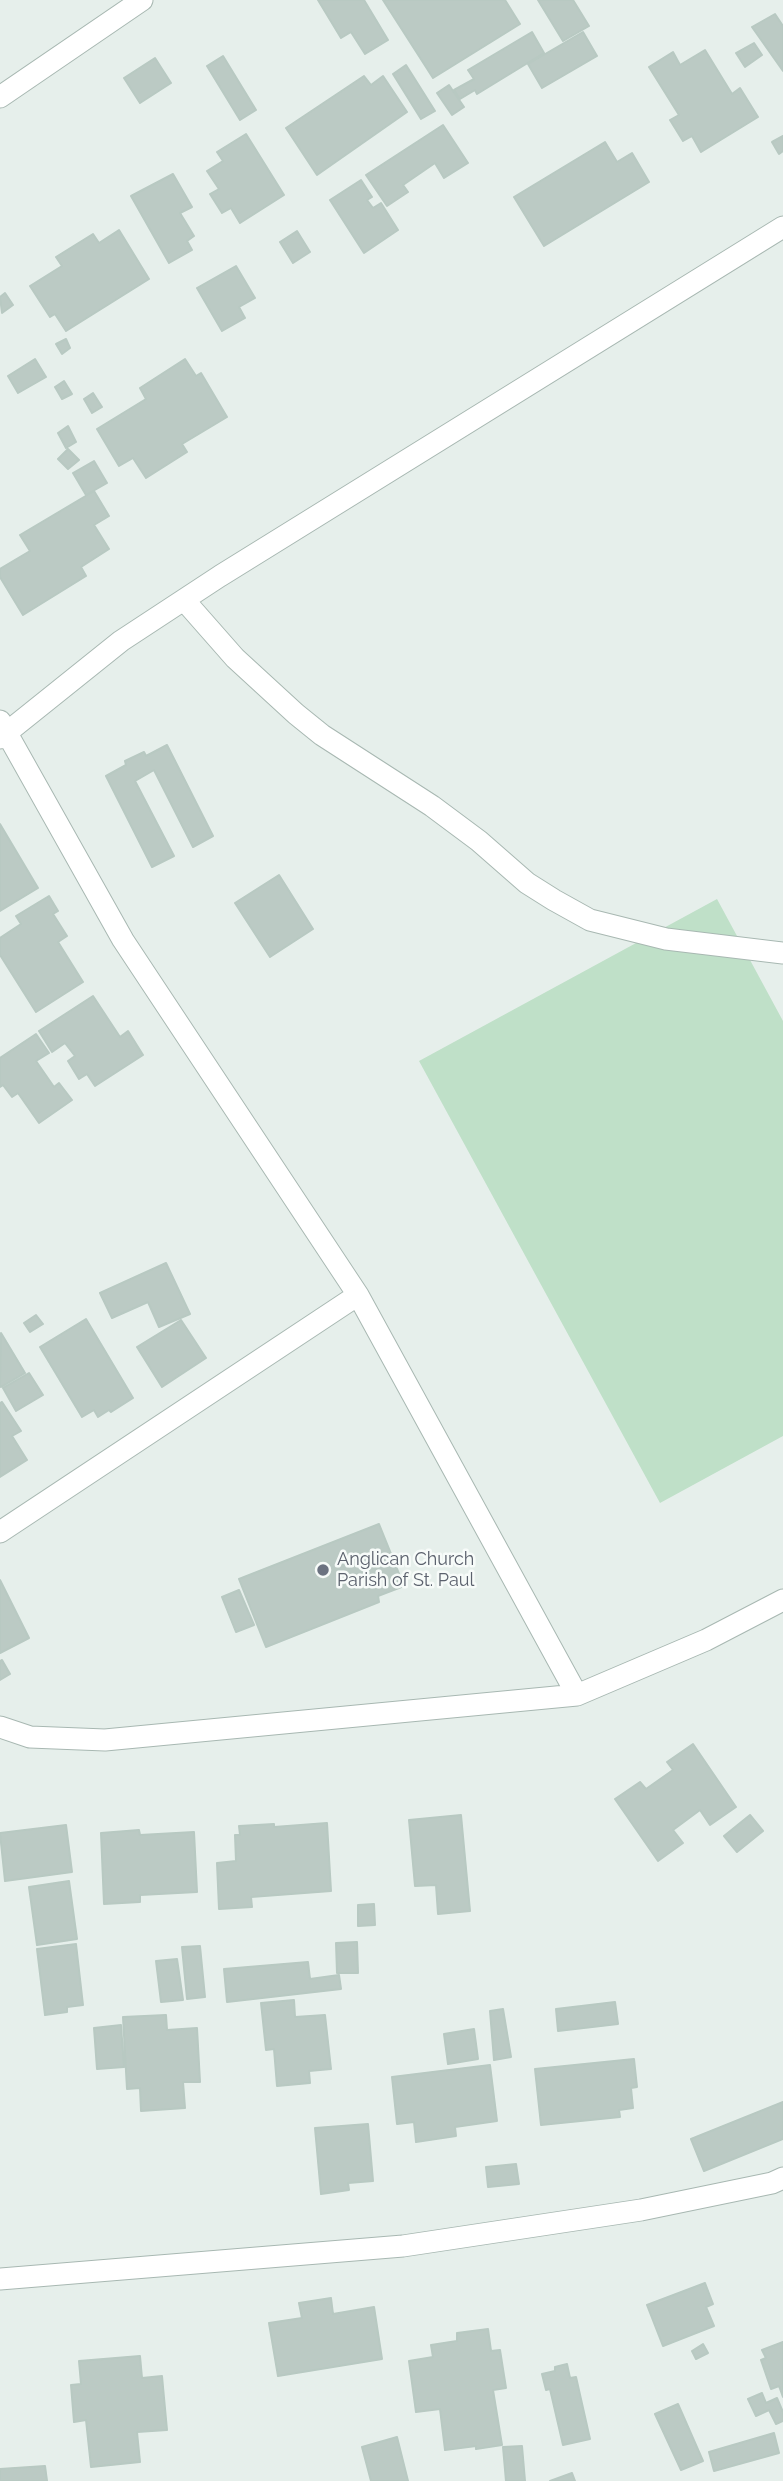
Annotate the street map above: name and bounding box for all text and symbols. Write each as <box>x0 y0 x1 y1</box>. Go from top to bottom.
place label: Anglican Church Parish of St. Paul <box>337 1549 474 1592</box>
marker: Anglican Church Parish of St. Paul <box>315 1562 331 1578</box>

